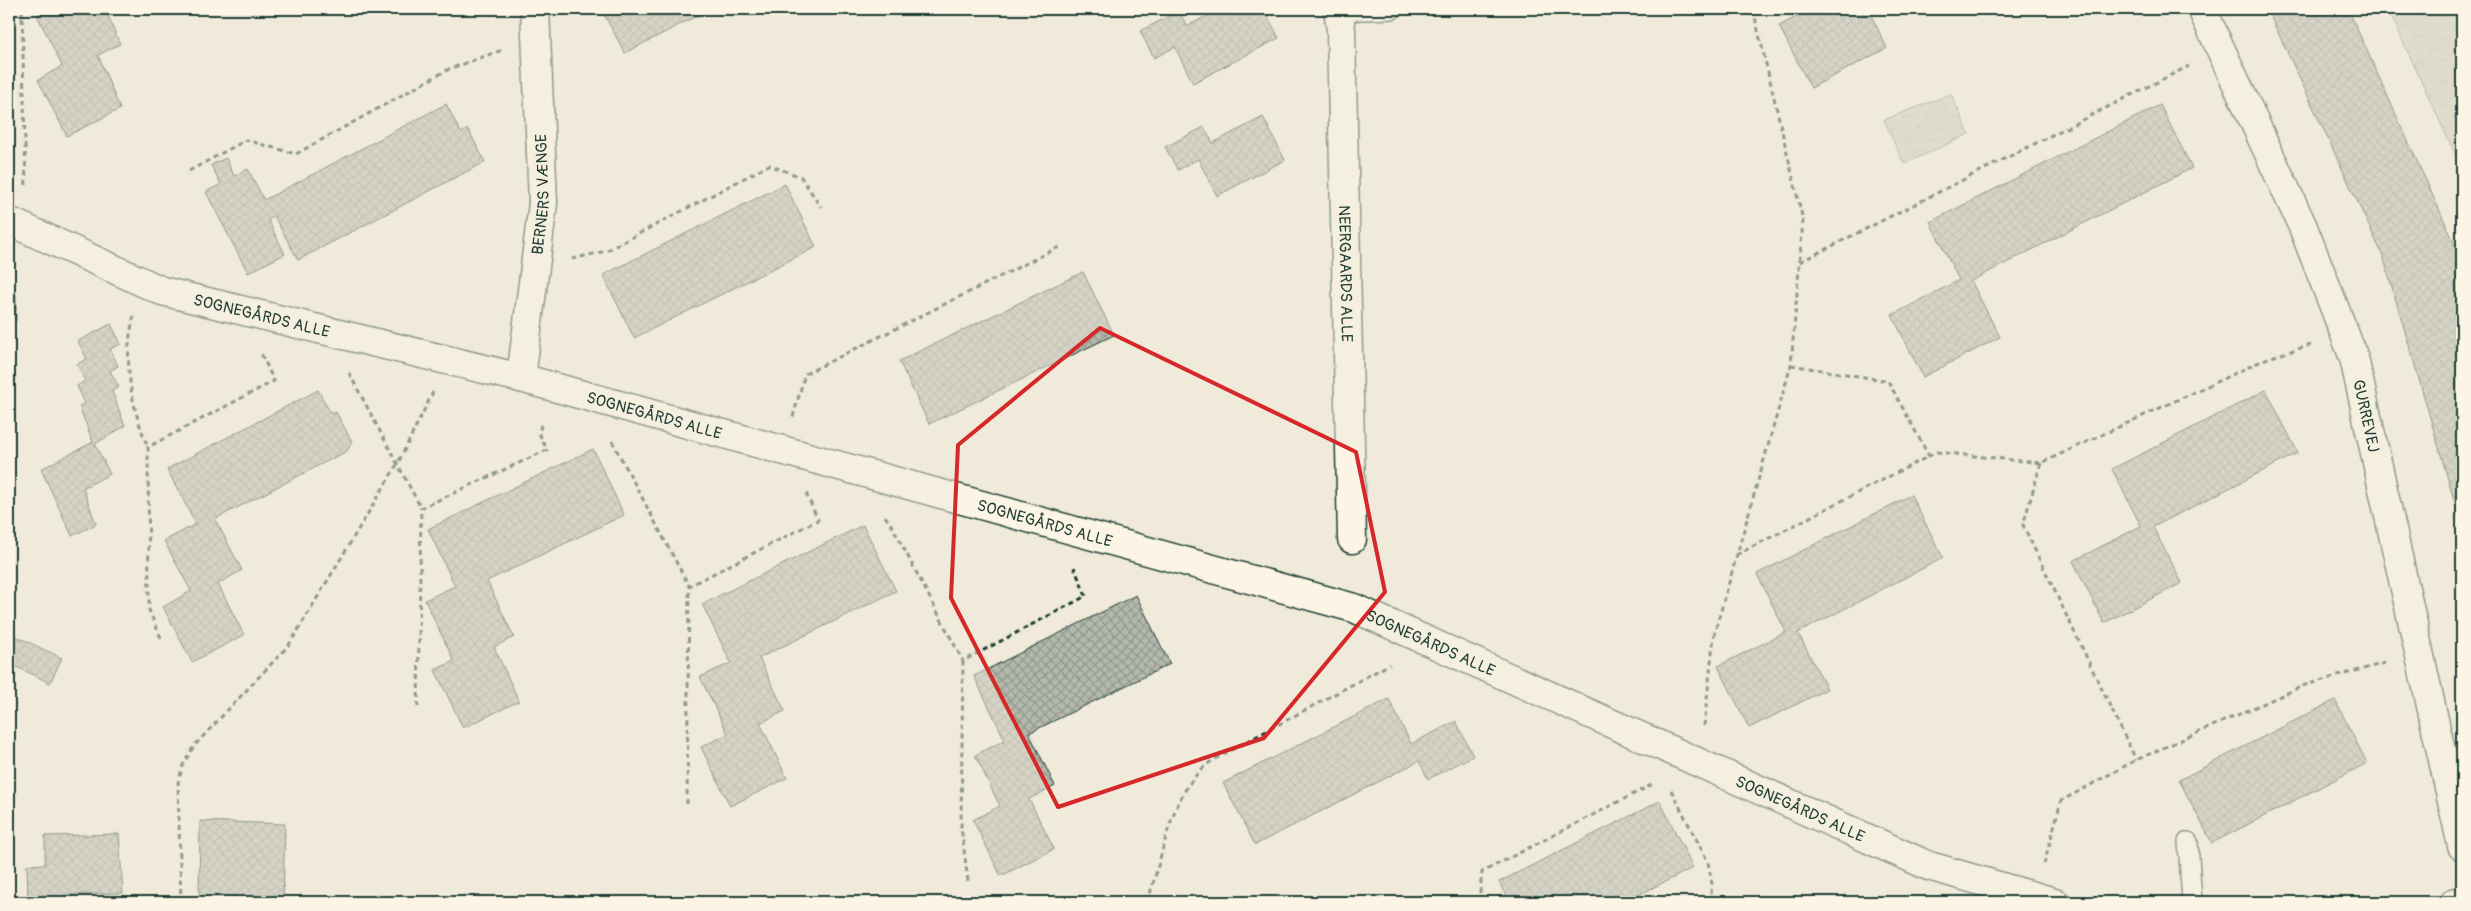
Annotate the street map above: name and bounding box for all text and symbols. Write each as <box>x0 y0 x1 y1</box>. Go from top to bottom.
street label: BERNERS VÆNGE <box>528 133 554 256</box>
street label: NEERGAARDS ALLE <box>1334 205 1357 342</box>
street label: SOGNEGÅRDS ALLE <box>191 290 332 342</box>
street label: GURREVEJ <box>2348 378 2384 454</box>
street label: SOGNEGÅRDS ALLE <box>584 388 724 444</box>
street label: SOGNEGÅRDS ALLE <box>975 495 1114 552</box>
street label: SOGNEGÅRDS ALLE <box>1363 606 1498 681</box>
street label: SOGNEGÅRDS ALLE <box>1732 771 1868 847</box>

